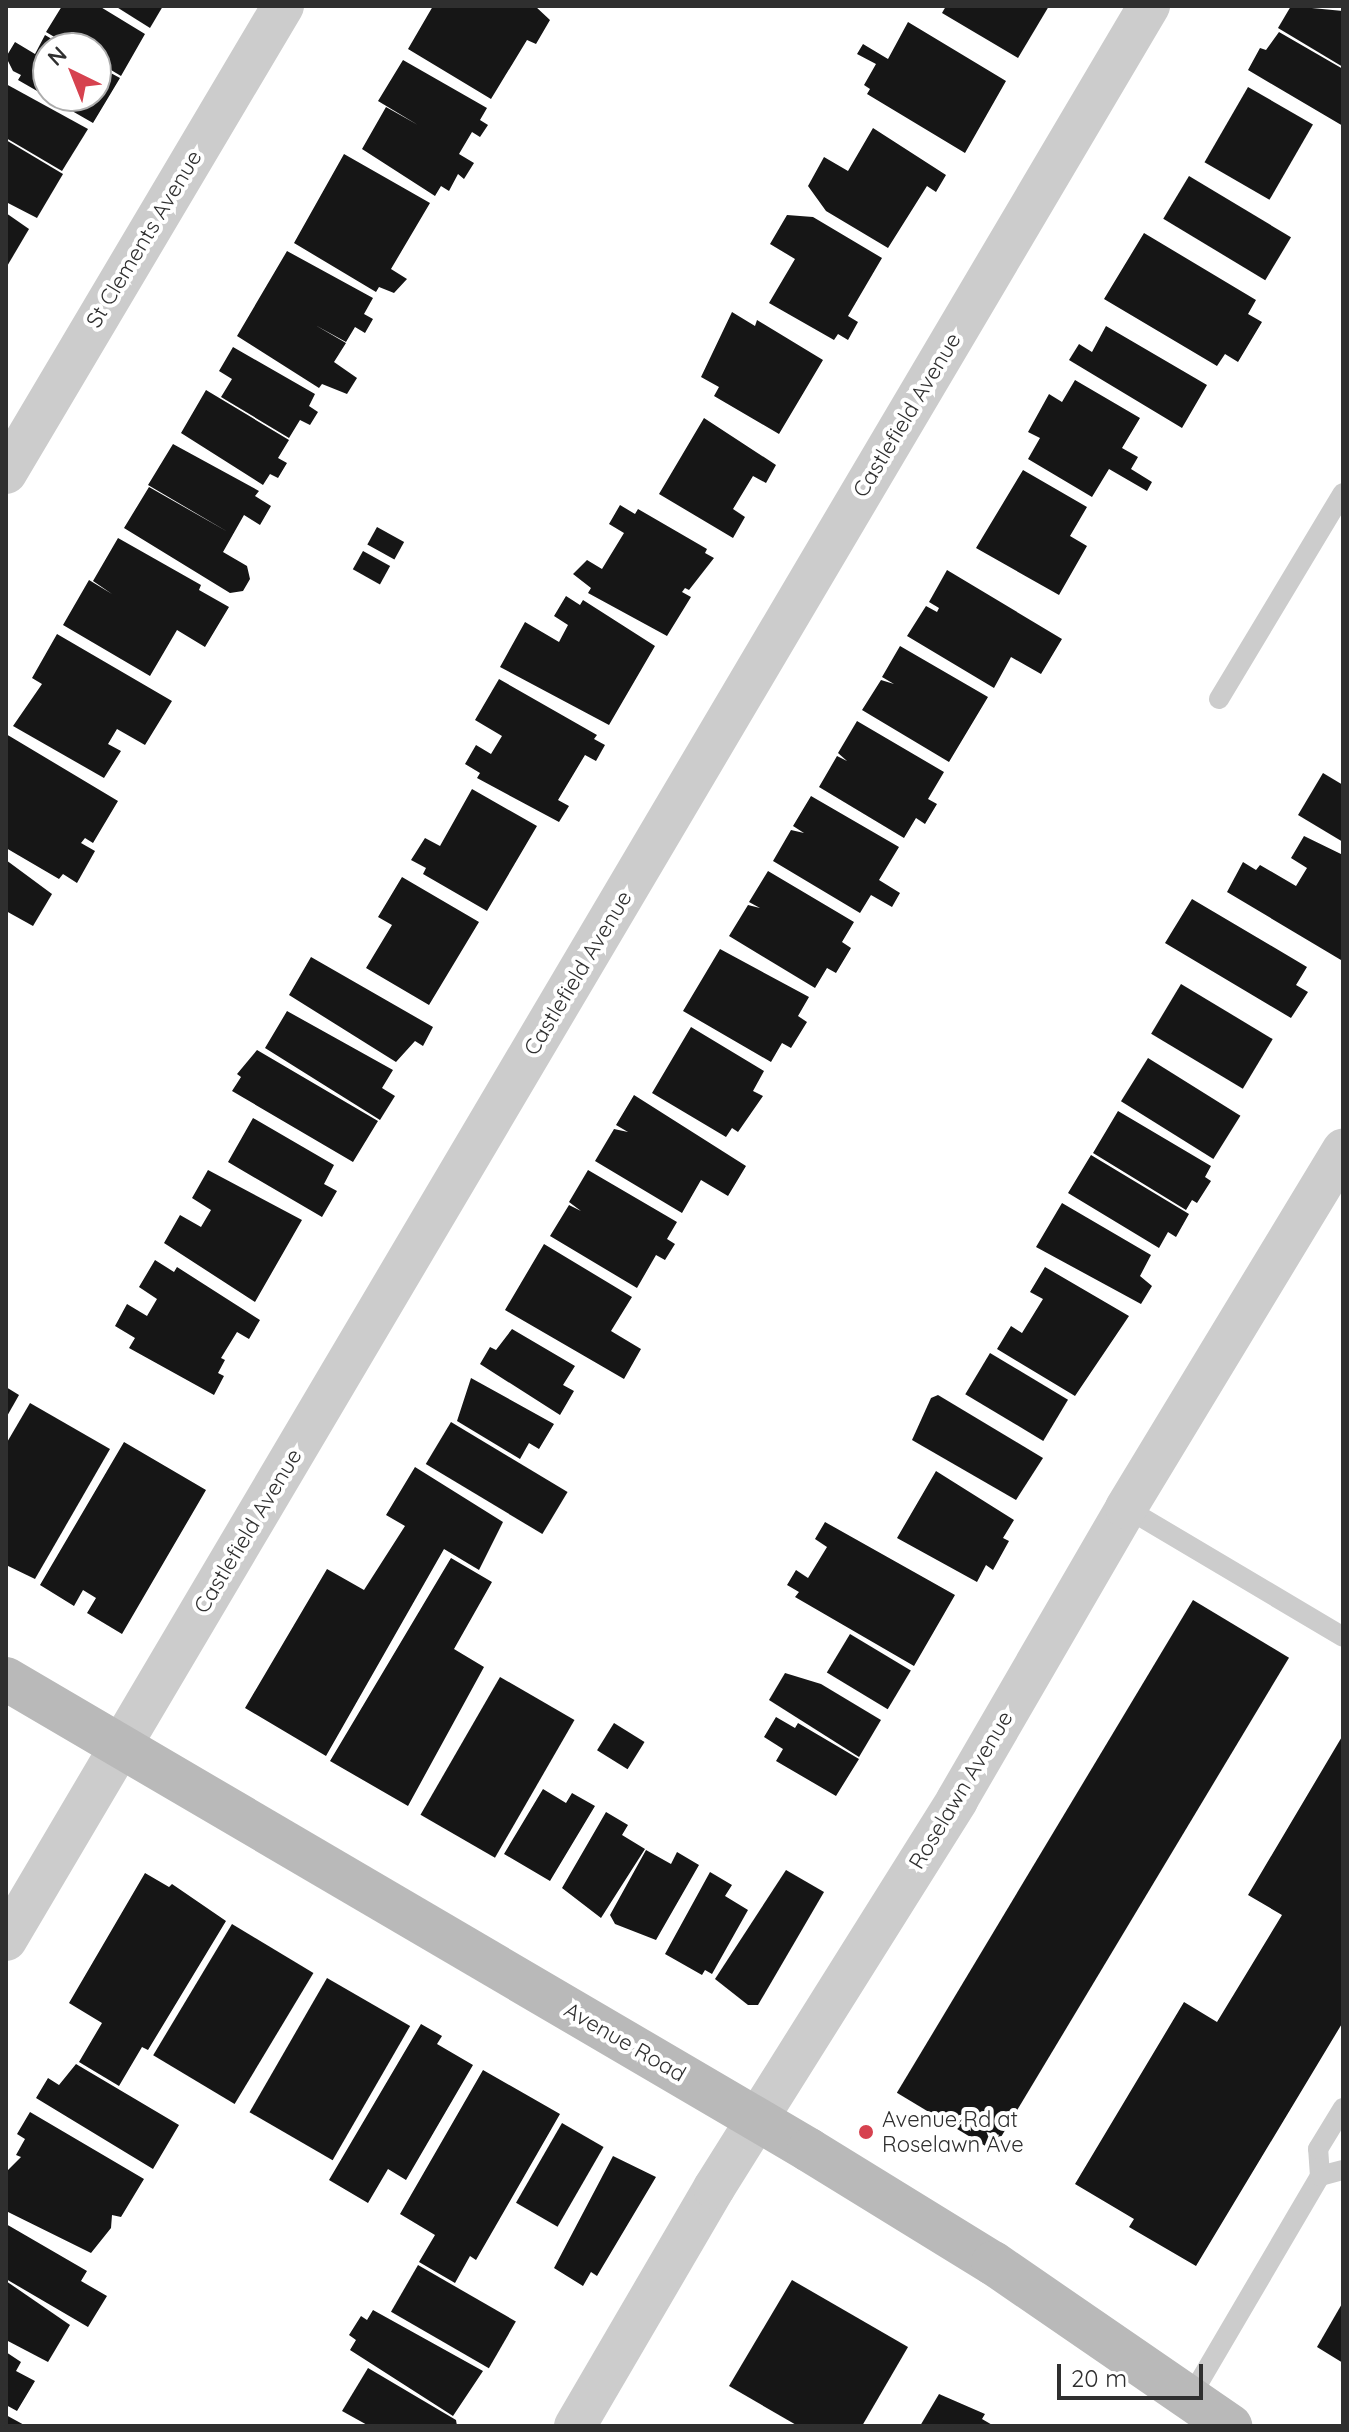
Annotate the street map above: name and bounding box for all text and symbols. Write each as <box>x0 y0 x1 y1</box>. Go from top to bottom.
north arrow <box>32 32 112 112</box>
text: N <box>42 40 72 72</box>
street label: St Clements Avenue <box>81 146 207 332</box>
street label: Castlefield Avenue <box>847 328 967 502</box>
street label: Castlefield Avenue <box>518 886 638 1060</box>
street label: Castlefield Avenue <box>188 1444 308 1618</box>
street label: Roselawn Avenue <box>903 1706 1019 1874</box>
street label: Avenue Road <box>560 1997 690 2087</box>
place label: Avenue Rd at Roselawn Ave <box>882 2106 1024 2158</box>
marker: Avenue Rd at Roselawn Ave <box>857 2123 875 2141</box>
scale bar <box>1061 2348 1207 2398</box>
text: 20 m <box>1071 2363 1127 2393</box>

